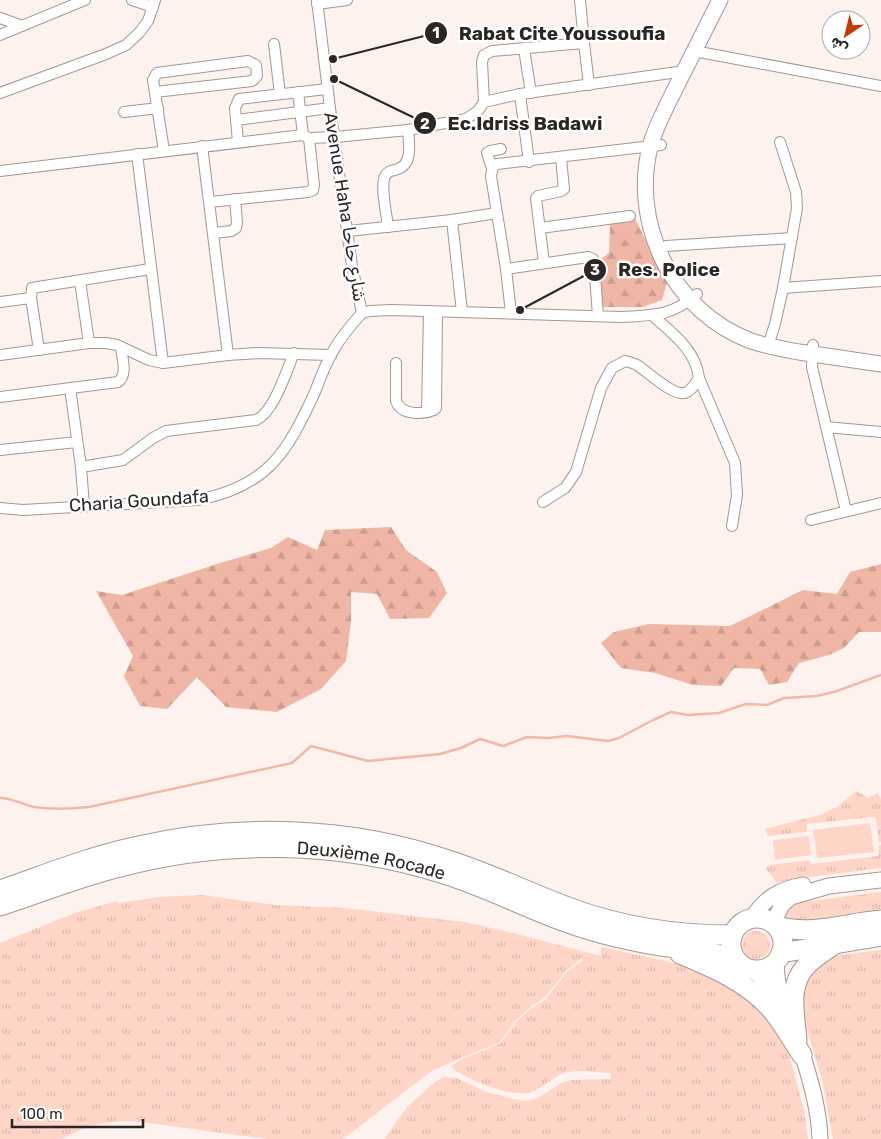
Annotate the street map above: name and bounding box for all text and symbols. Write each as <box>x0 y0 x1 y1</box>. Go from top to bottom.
north arrow <box>821 10 871 60</box>
callout: Rabat Cite Youssoufia <box>424 16 676 50</box>
text: Rabat Cite Youssoufia <box>459 22 665 45</box>
text: 1 <box>432 24 440 42</box>
text: ش <box>826 33 851 57</box>
callout: Ec.Idriss Badawi <box>412 106 612 140</box>
street label: Avenue Haha شارع حاحا <box>318 111 371 303</box>
text: Ec.Idriss Badawi <box>448 112 602 135</box>
text: 2 <box>420 115 430 133</box>
callout: Res. Police <box>583 253 729 287</box>
text: Res. Police <box>618 258 720 281</box>
text: 3 <box>590 261 600 279</box>
street label: Charia Goundafa <box>68 485 210 517</box>
street label: Deuxième Rocade <box>296 837 448 885</box>
scale bar <box>12 1096 144 1128</box>
text: 100 m <box>20 1105 62 1123</box>

